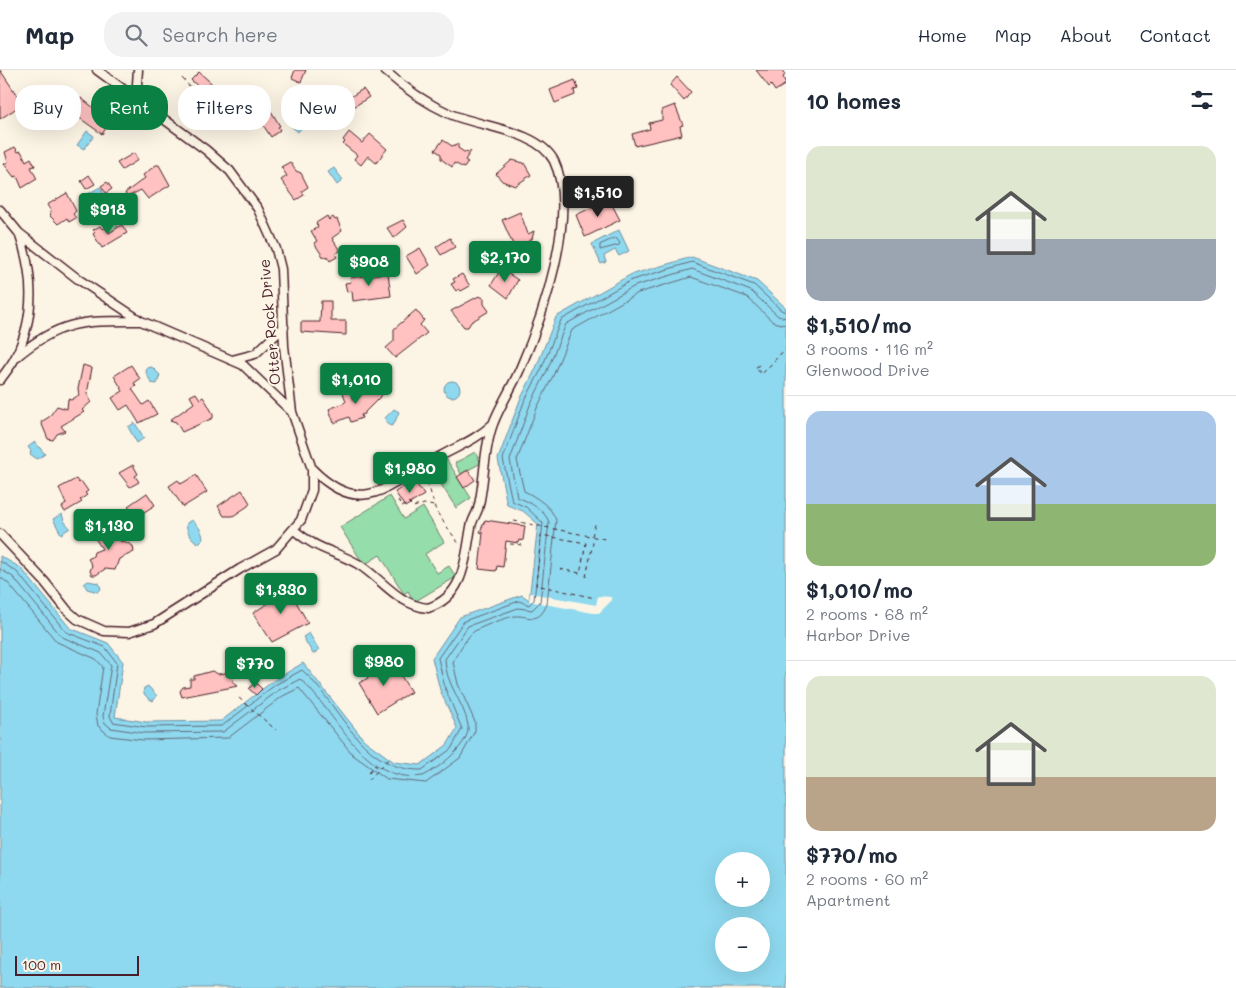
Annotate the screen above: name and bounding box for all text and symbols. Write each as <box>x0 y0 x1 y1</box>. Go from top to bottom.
search box <box>104 12 454 57</box>
text: Map <box>25 19 74 50</box>
icon: search <box>122 21 150 49</box>
text: Search here <box>162 22 278 47</box>
text: Home <box>918 23 967 47</box>
text: Map <box>995 23 1031 47</box>
text: About <box>1059 23 1112 47</box>
text: Contact <box>1140 23 1211 47</box>
chip: Buy <box>15 85 81 130</box>
chip: Rent <box>91 85 168 130</box>
chip: Filters <box>178 85 271 130</box>
chip: New <box>281 85 355 130</box>
icon: filters <box>1188 86 1216 114</box>
text: 10 homes <box>806 87 901 114</box>
pin: $1,510 <box>557 176 639 218</box>
icon: home <box>966 178 1056 268</box>
text: $1,510 <box>574 181 622 202</box>
pin: $918 <box>78 192 138 235</box>
text: $918 <box>90 198 126 219</box>
pin: $2,170 <box>464 240 546 283</box>
pin: $908 <box>339 244 399 287</box>
text: $2,170 <box>480 246 530 267</box>
text: $908 <box>349 250 389 271</box>
street label: Otter Rock Drive <box>254 258 284 386</box>
text: $1,510/mo <box>806 311 911 338</box>
text: 3 rooms · 116 m² <box>806 338 933 359</box>
text: Glenwood Drive <box>806 359 930 380</box>
pin: $1,010 <box>315 362 397 405</box>
text: $1,010 <box>331 368 381 389</box>
icon: home <box>966 444 1056 534</box>
pin: $1,980 <box>369 452 451 494</box>
text: $1,980 <box>384 457 436 478</box>
pin: $1,130 <box>68 508 150 551</box>
text: $1,130 <box>85 514 133 535</box>
pin: $1,330 <box>240 572 322 615</box>
text: $1,010/mo <box>806 576 913 603</box>
text: $1,330 <box>255 578 307 599</box>
text: 2 rooms · 68 m² <box>806 603 928 624</box>
text: Harbor Drive <box>806 624 911 645</box>
pin: $980 <box>354 644 414 687</box>
pin: $770 <box>225 646 285 689</box>
text: $980 <box>364 650 404 671</box>
text: $770 <box>236 652 274 673</box>
icon: home <box>966 709 1056 799</box>
text: $770/mo <box>806 841 898 868</box>
map controls <box>715 852 770 972</box>
button: + <box>715 852 770 907</box>
text: 2 rooms · 60 m² <box>806 868 928 889</box>
text: Apartment <box>806 889 891 910</box>
button: − <box>715 917 770 972</box>
scale bar <box>15 953 139 976</box>
text: 100 m <box>22 955 61 974</box>

